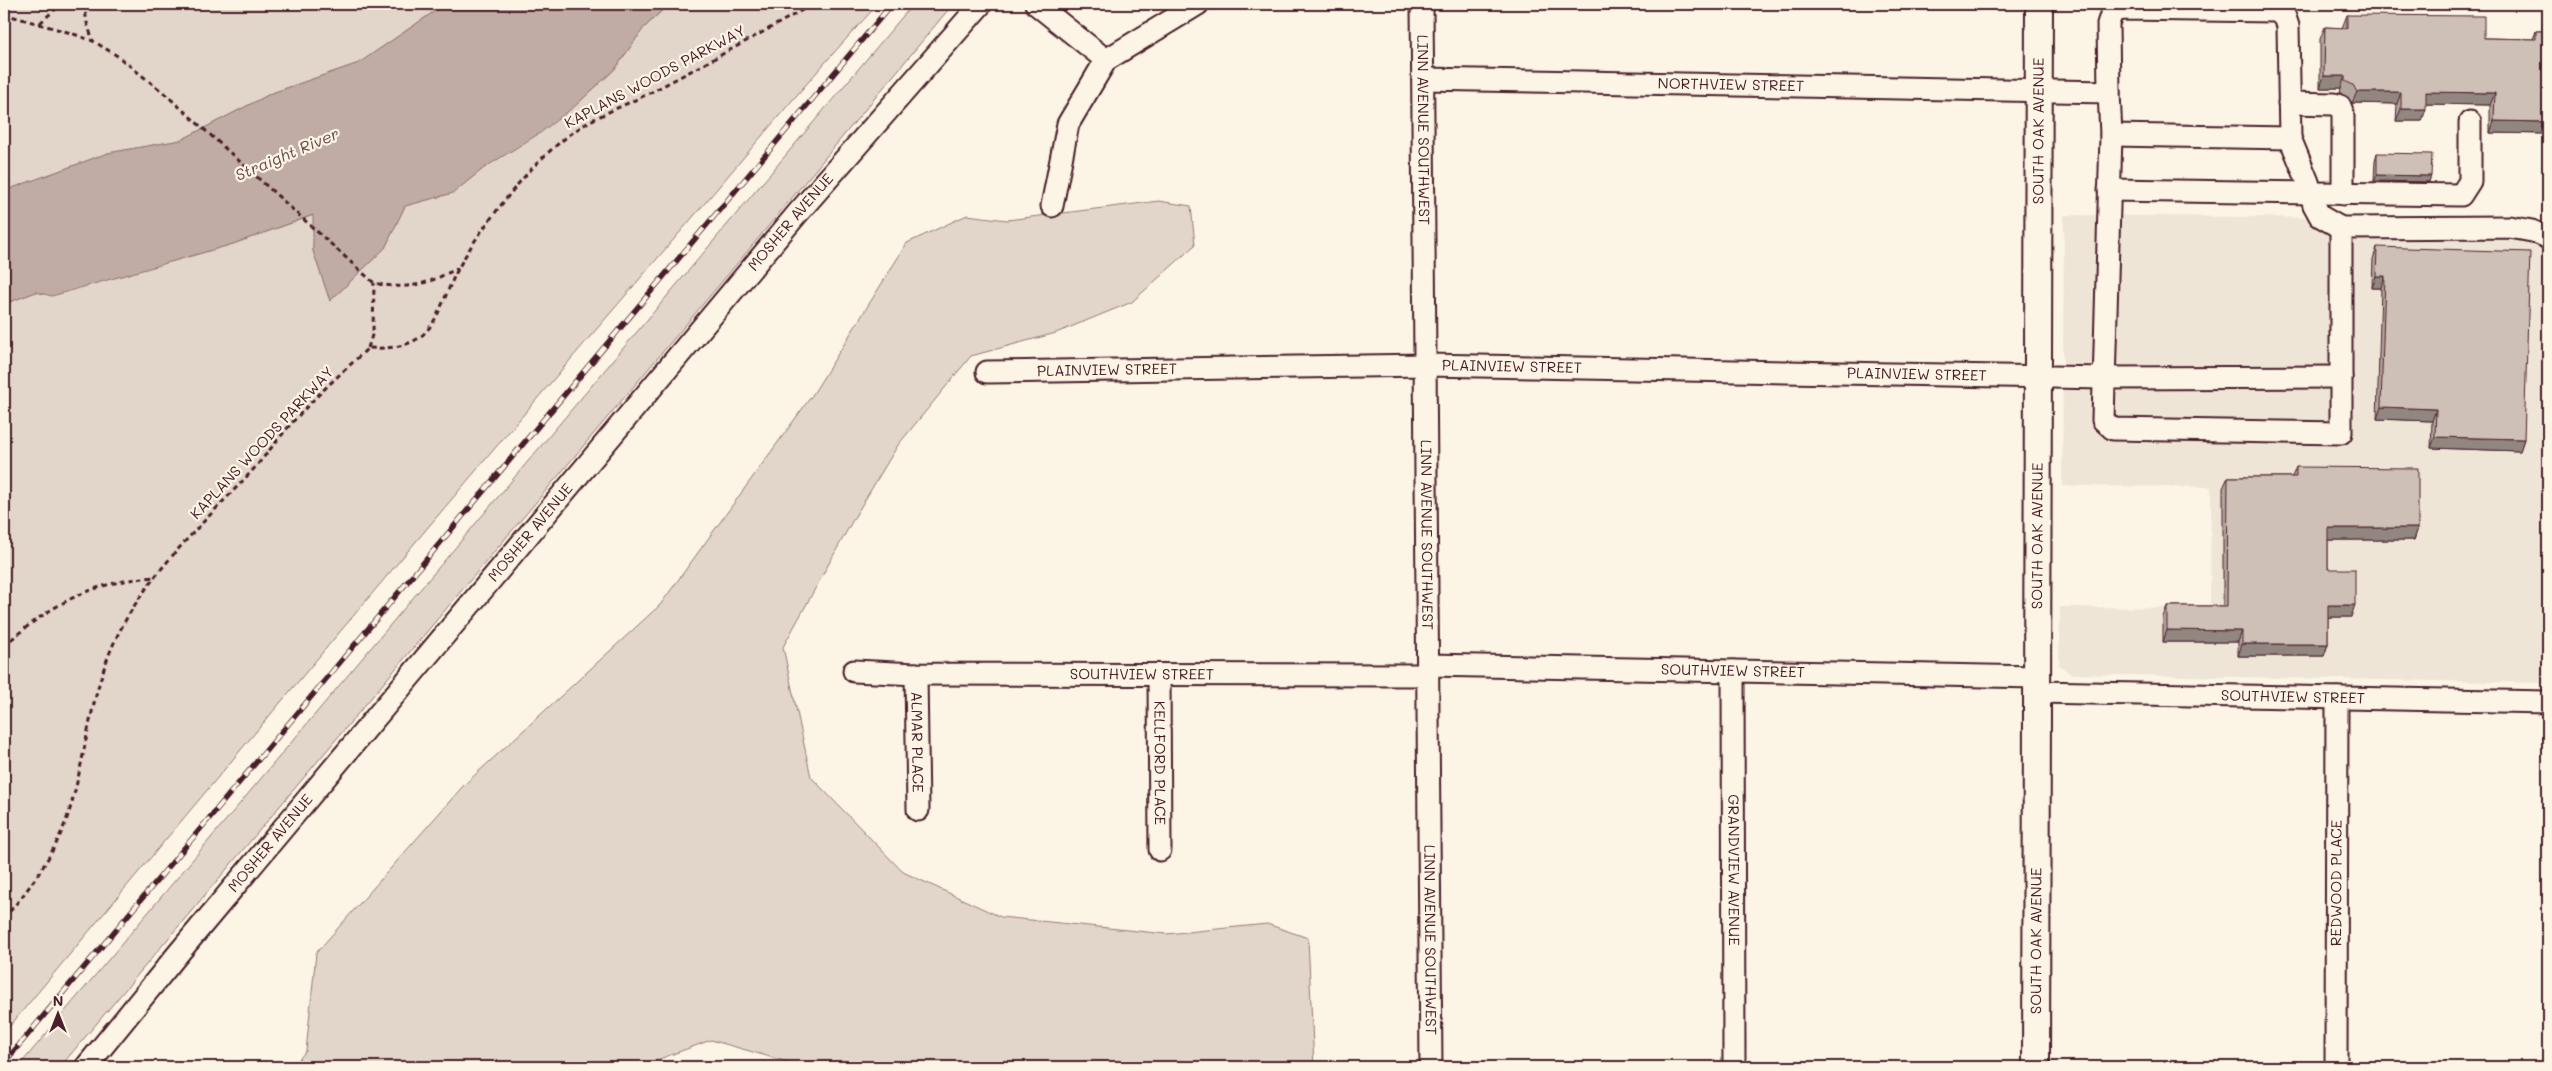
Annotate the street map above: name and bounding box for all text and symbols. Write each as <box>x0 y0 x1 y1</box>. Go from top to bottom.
street label: KAPLANS WOODS PARKWAY <box>561 20 748 132</box>
street label: LINN AVENUE SOUTHWEST <box>1413 35 1435 225</box>
street label: SOUTH OAK AVENUE <box>2027 57 2048 204</box>
street label: NORTHVIEW STREET <box>1658 72 1804 95</box>
water label: Straight River <box>232 122 342 185</box>
street label: MOSHER AVENUE <box>743 168 837 275</box>
street label: PLAINVIEW STREET <box>1442 354 1582 377</box>
street label: PLAINVIEW STREET <box>1037 358 1177 380</box>
street label: KAPLANS WOODS PARKWAY <box>185 362 338 523</box>
street label: PLAINVIEW STREET <box>1847 362 1987 385</box>
street label: LINN AVENUE SOUTHWEST <box>1417 440 1438 630</box>
street label: SOUTH OAK AVENUE <box>2026 462 2047 609</box>
street label: MOSHER AVENUE <box>483 478 577 585</box>
street label: SOUTHVIEW STREET <box>1661 659 1805 681</box>
street label: SOUTHVIEW STREET <box>1070 663 1214 684</box>
street label: SOUTHVIEW STREET <box>2221 685 2365 707</box>
street label: ALMAR PLACE <box>907 691 929 793</box>
street label: KELLFORD PLACE <box>1150 701 1171 826</box>
street label: MOSHER AVENUE <box>223 789 317 896</box>
street label: GRANDVIEW AVENUE <box>1724 794 1745 946</box>
street label: REDWOOD PLACE <box>2325 819 2346 946</box>
street label: LINN AVENUE SOUTHWEST <box>1420 845 1442 1035</box>
street label: SOUTH OAK AVENUE <box>2025 867 2046 1014</box>
north arrow <box>32 988 82 1038</box>
text: N <box>53 991 63 1010</box>

